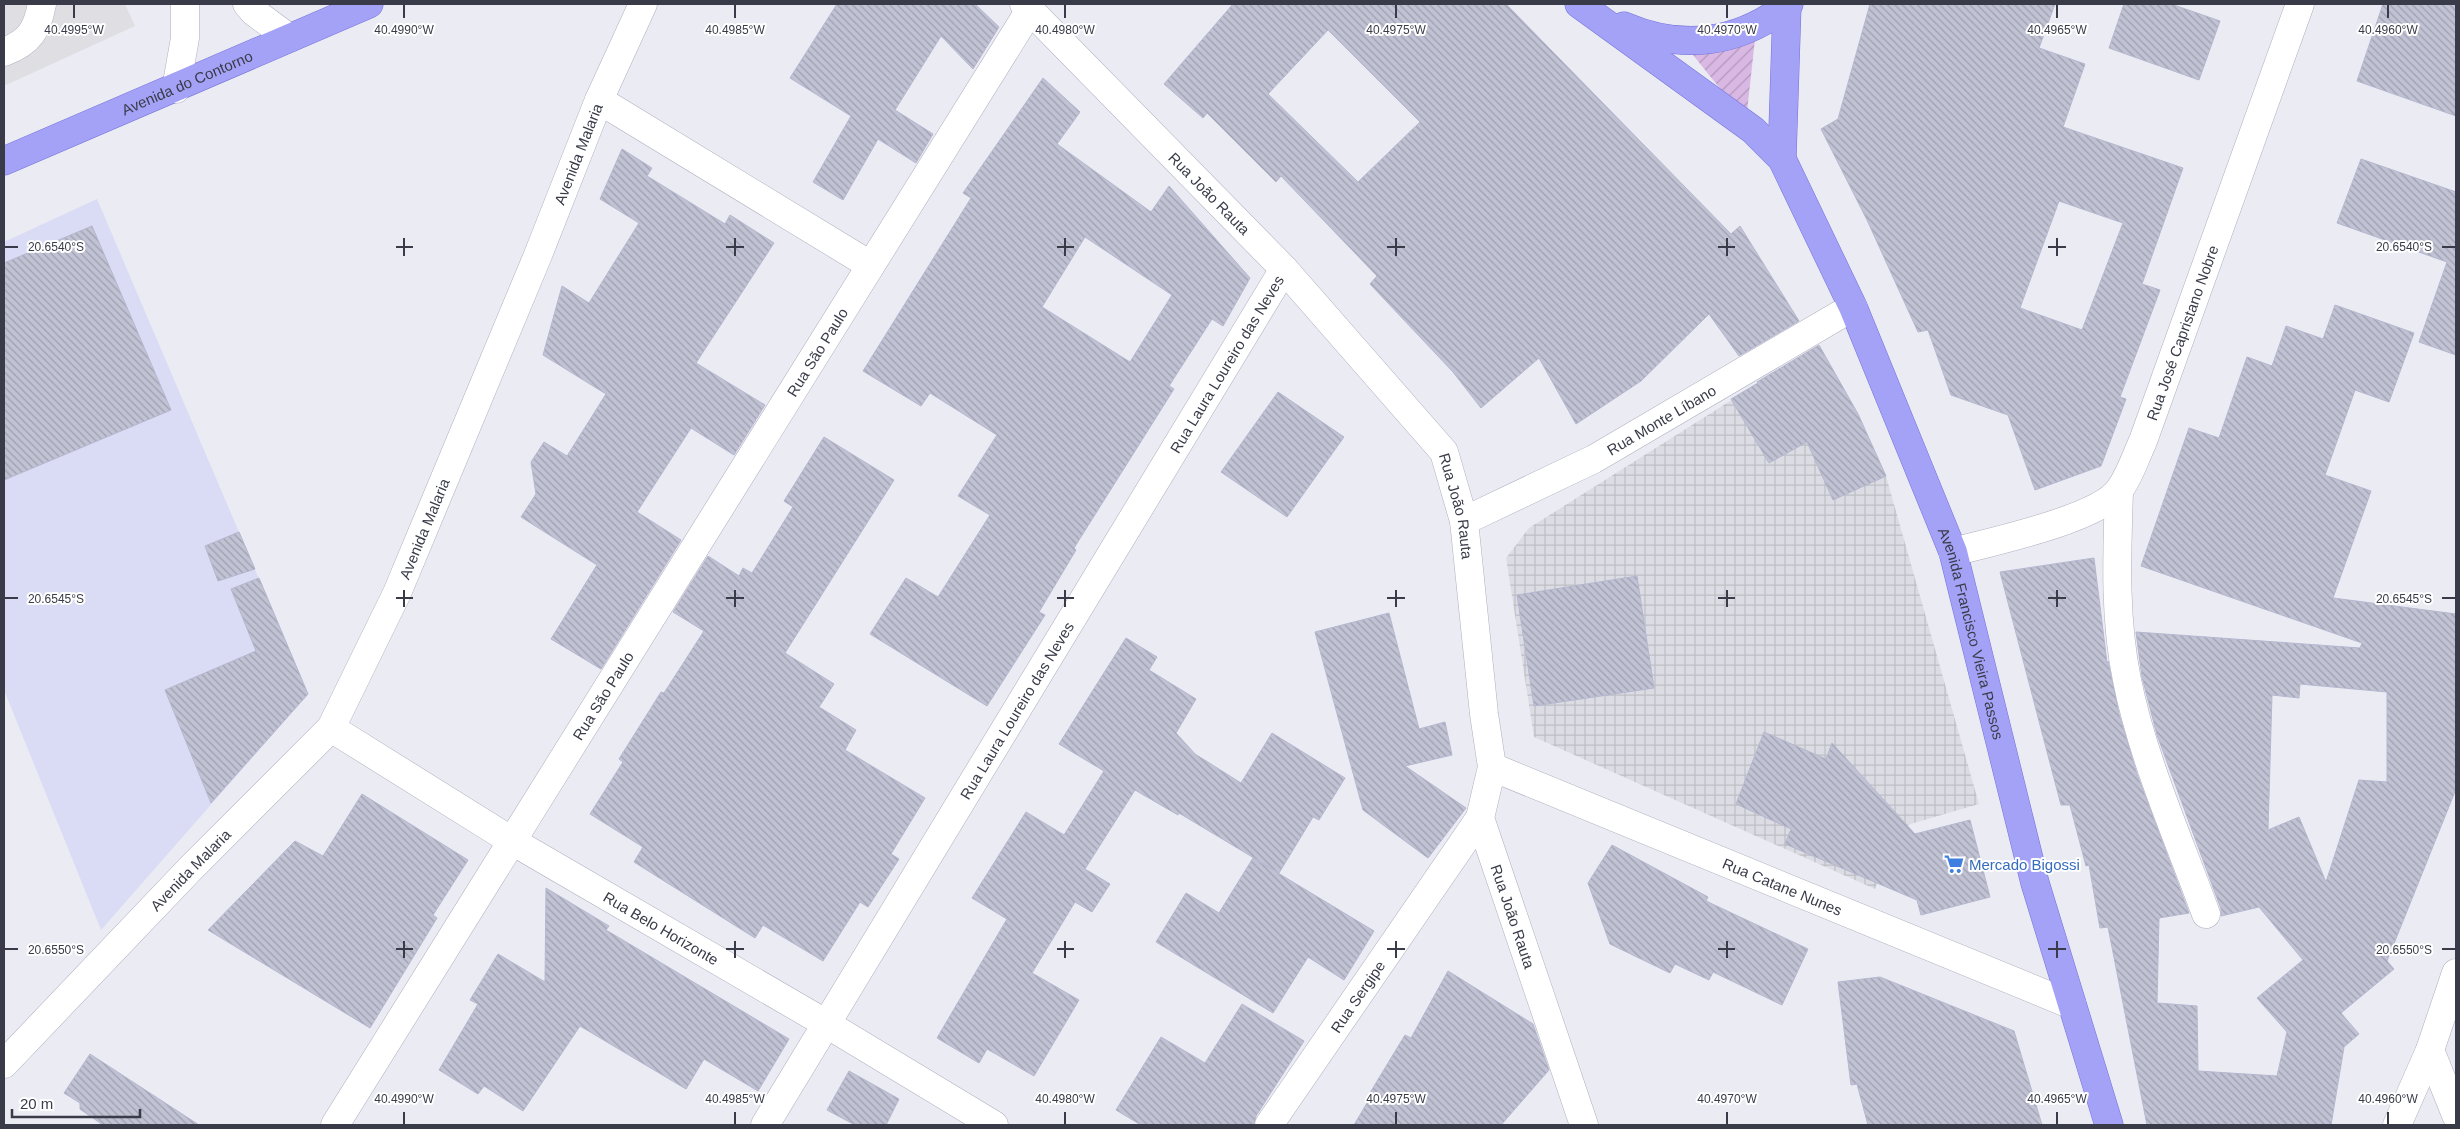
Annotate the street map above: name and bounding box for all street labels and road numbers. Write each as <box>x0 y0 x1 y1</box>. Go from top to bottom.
street label: Avenida do Contorno <box>119 47 255 118</box>
street label: Avenida Malaria <box>550 100 606 207</box>
street label: Rua João Rauta <box>1166 148 1254 238</box>
street label: Rua José Capristano Nobre <box>2143 243 2221 423</box>
street label: Rua Laura Loureiro das Neves <box>1166 272 1287 456</box>
street label: Rua São Paulo <box>783 305 851 399</box>
street label: Rua Monte Líbano <box>1604 381 1719 458</box>
street label: Rua João Rauta <box>1436 451 1476 560</box>
street label: Avenida Malaria <box>395 475 453 581</box>
street label: Avenida Francisco Vieira Passos <box>1935 525 2008 741</box>
street label: Rua Laura Loureiro das Neves <box>956 618 1077 802</box>
street label: Rua São Paulo <box>569 648 637 743</box>
street label: Avenida Malaria <box>146 825 234 914</box>
street label: Rua Catane Nunes <box>1720 854 1845 918</box>
street label: Rua João Rauta <box>1488 862 1539 971</box>
street label: Rua Belo Horizonte <box>601 888 722 968</box>
street label: Rua Sergipe <box>1327 957 1388 1036</box>

